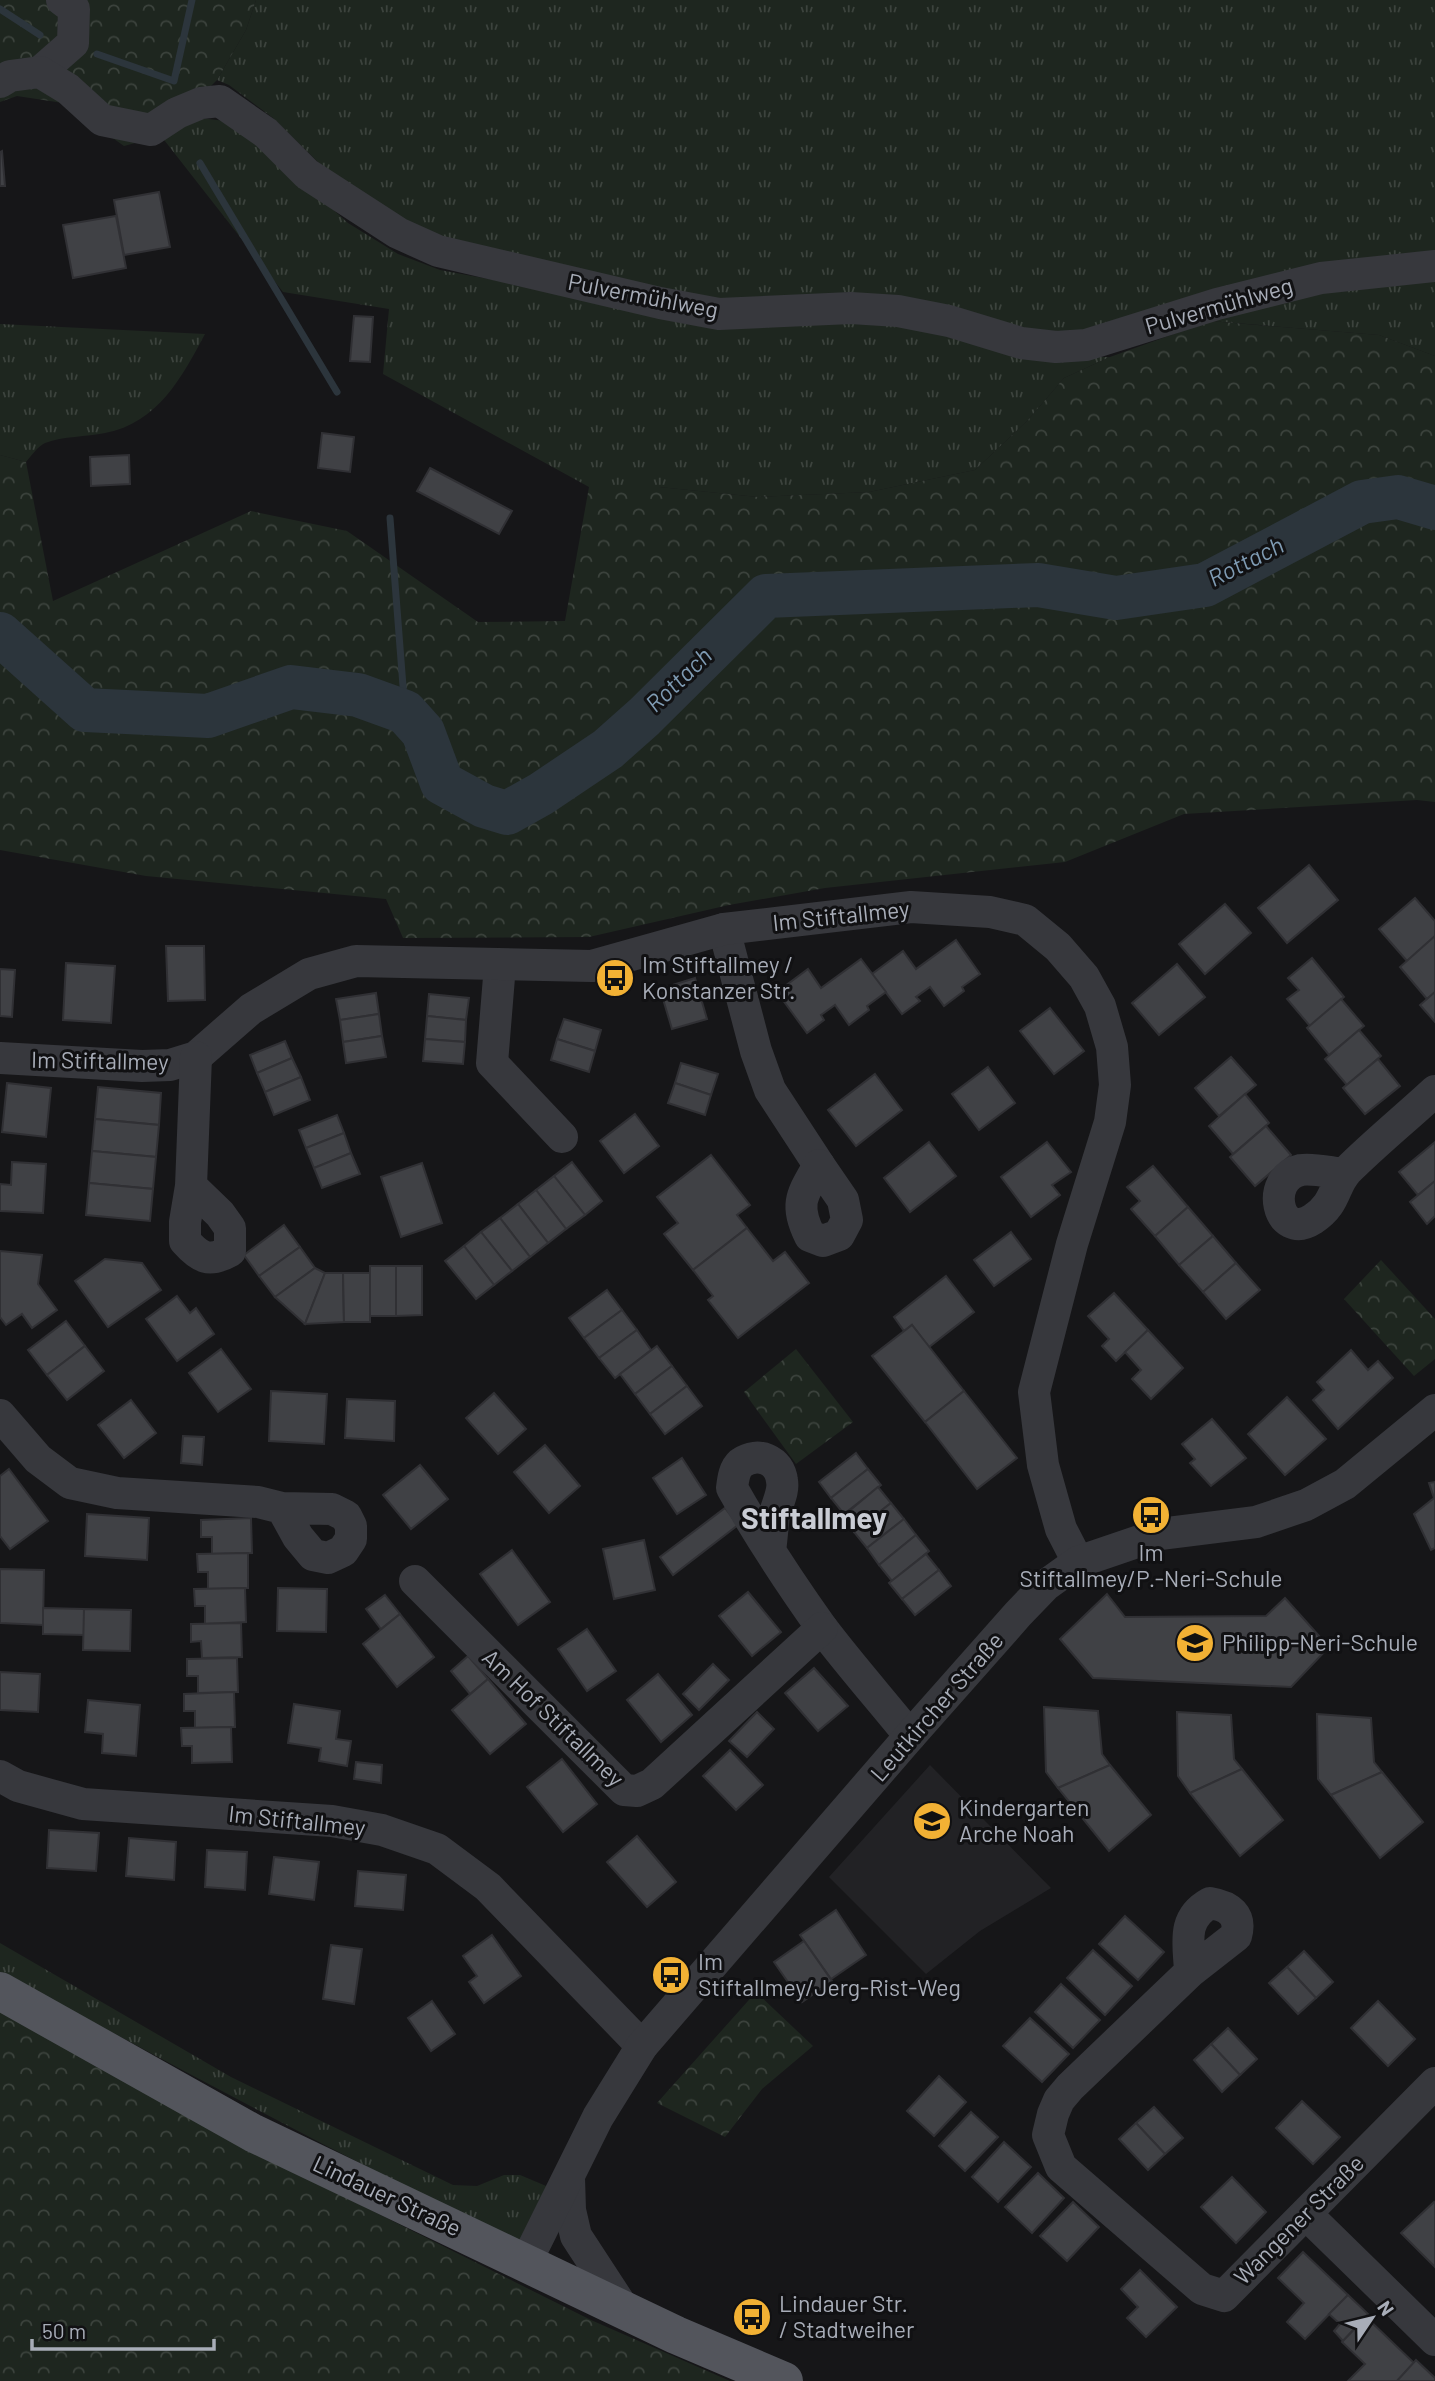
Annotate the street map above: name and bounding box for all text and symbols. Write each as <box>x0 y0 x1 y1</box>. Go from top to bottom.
street label: Pulvermühlweg <box>566 267 721 323</box>
street label: Pulvermühlweg <box>1142 271 1296 339</box>
water label: Rottach <box>1203 529 1288 592</box>
water label: Rottach <box>639 640 717 717</box>
street label: Im Stiftallmey <box>771 894 911 936</box>
place label: Im Stiftallmey / Konstanzer Str. <box>642 950 795 1004</box>
bus stop icon: Im Stiftallmey / Konstanzer Str. <box>594 957 636 999</box>
street label: Im Stiftallmey <box>31 1045 169 1075</box>
bus stop icon: Im Stiftallmey/P.-Neri-Schule <box>1130 1494 1172 1536</box>
district label: Stiftallmey <box>741 1499 887 1535</box>
place label: Im Stiftallmey/P.-Neri-Schule <box>1019 1538 1283 1592</box>
school or university icon: Philipp-Neri-Schule <box>1174 1622 1216 1664</box>
street label: Leutkircher Straße <box>864 1626 1009 1786</box>
place label: Philipp-Neri-Schule <box>1222 1628 1418 1656</box>
street label: Am Hof Stiftallmey <box>477 1643 631 1792</box>
place label: Kindergarten Arche Noah <box>959 1793 1090 1847</box>
street label: Im Stiftallmey <box>227 1799 367 1841</box>
school or university icon: Kindergarten Arche Noah <box>911 1800 953 1842</box>
place label: Im Stiftallmey/Jerg-Rist-Weg <box>698 1947 961 2001</box>
bus stop icon: Im Stiftallmey/Jerg-Rist-Weg <box>650 1954 692 1996</box>
street label: Wangener Straße <box>1227 2148 1369 2290</box>
street label: Lindauer Straße <box>309 2149 466 2242</box>
north arrow <box>1337 2283 1407 2353</box>
place label: Lindauer Str. / Stadtweiher <box>779 2289 915 2343</box>
bus stop icon: Lindauer Str. / Stadtweiher <box>731 2296 773 2338</box>
text: N <box>1373 2296 1399 2320</box>
scale bar <box>32 2308 214 2352</box>
text: 50 m <box>42 2318 86 2343</box>

